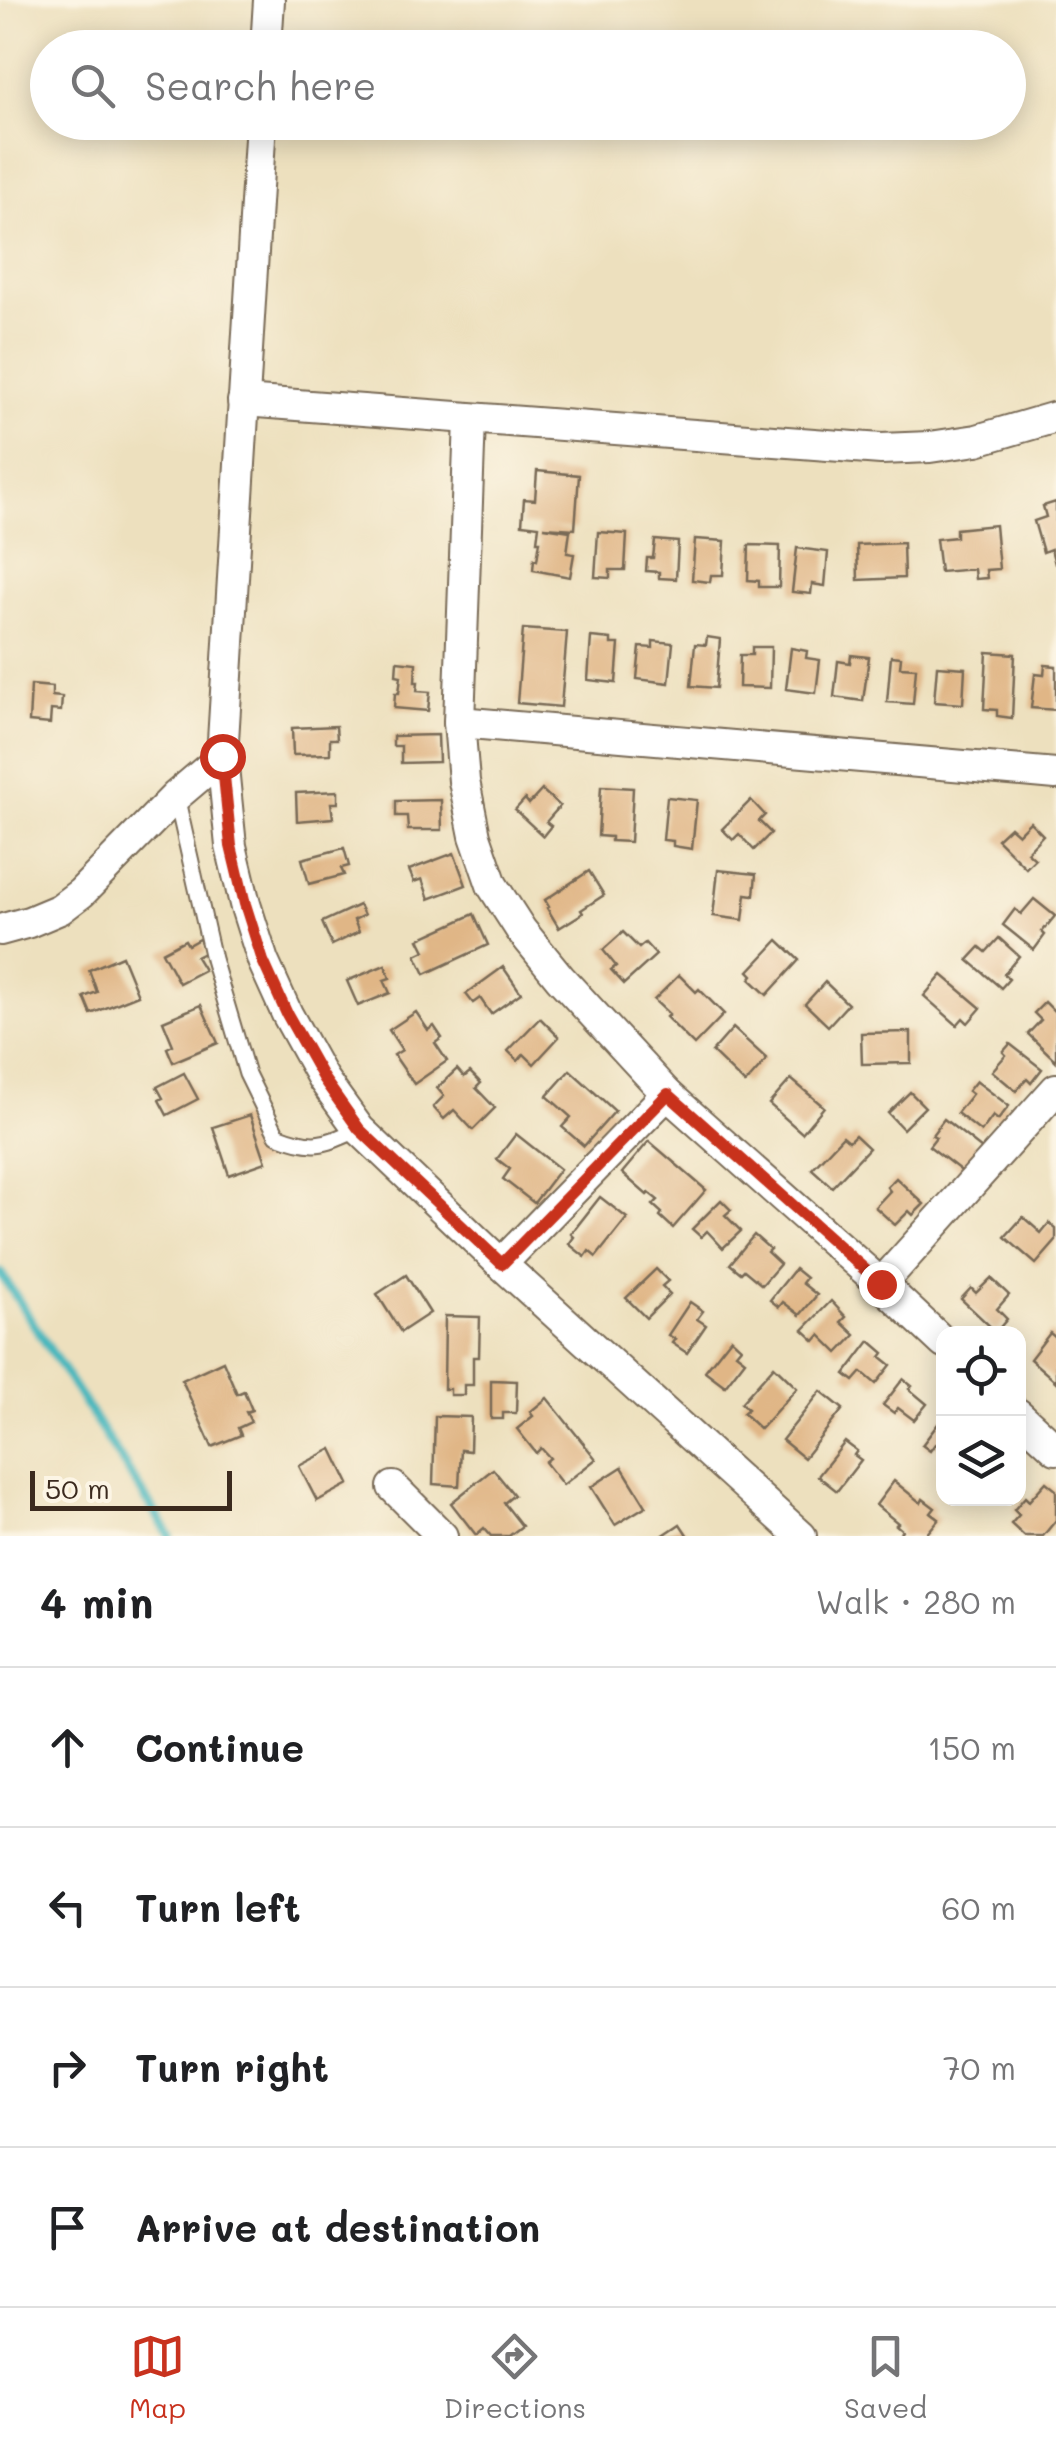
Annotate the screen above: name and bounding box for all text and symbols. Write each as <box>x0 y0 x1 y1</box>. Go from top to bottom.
search box <box>30 30 1026 140</box>
icon: search <box>65 58 120 113</box>
text: Search here <box>145 60 376 110</box>
route start <box>200 734 246 780</box>
route end <box>859 1262 905 1308</box>
map controls <box>936 1326 1026 1506</box>
button: locate <box>936 1326 1026 1416</box>
button: layers <box>936 1416 1026 1506</box>
scale bar <box>30 1466 232 1510</box>
text: 50 m <box>45 1470 110 1506</box>
text: 4 min <box>40 1574 153 1629</box>
text: Walk · 280 m <box>816 1580 1016 1622</box>
icon: ahead <box>40 1720 95 1775</box>
text: Continue <box>135 1722 304 1772</box>
text: 150 m <box>928 1726 1016 1768</box>
icon: left <box>40 1880 95 1935</box>
text: Turn left <box>135 1882 301 1932</box>
text: 60 m <box>941 1886 1016 1928</box>
icon: right <box>40 2040 95 2095</box>
text: Turn right <box>135 2042 329 2092</box>
text: 70 m <box>943 2046 1016 2088</box>
icon: arrive <box>40 2200 95 2255</box>
text: Arrive at destination <box>135 2202 540 2252</box>
tab: Map <box>129 2329 186 2425</box>
tab: Directions <box>444 2329 586 2425</box>
tab: Saved <box>844 2329 927 2425</box>

